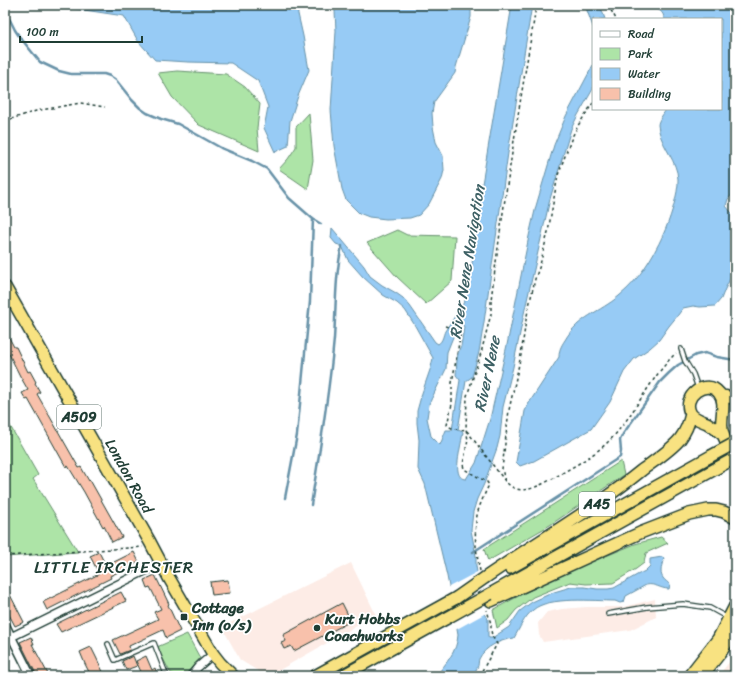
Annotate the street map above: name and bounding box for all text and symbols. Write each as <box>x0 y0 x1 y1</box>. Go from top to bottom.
scale bar <box>20 18 142 44</box>
legend <box>592 18 722 110</box>
text: 100 m <box>26 21 59 43</box>
text: Road <box>628 23 655 45</box>
text: Park <box>628 43 653 65</box>
text: Water <box>628 63 661 85</box>
text: Building <box>628 83 671 105</box>
water label: River Nene Navigation <box>441 181 494 341</box>
water label: River Nene <box>465 332 509 414</box>
road number: A509 <box>57 405 101 429</box>
street label: London Road <box>98 434 161 519</box>
road number: A45 <box>579 492 615 516</box>
district label: LITTLE IRCHESTER <box>34 552 194 582</box>
place label: Cottage Inn (o/s) <box>191 595 252 638</box>
place label: Kurt Hobbs Coachworks <box>324 606 404 649</box>
marker: Cottage Inn (o/s) <box>179 612 189 622</box>
marker: Kurt Hobbs Coachworks <box>312 623 322 633</box>

